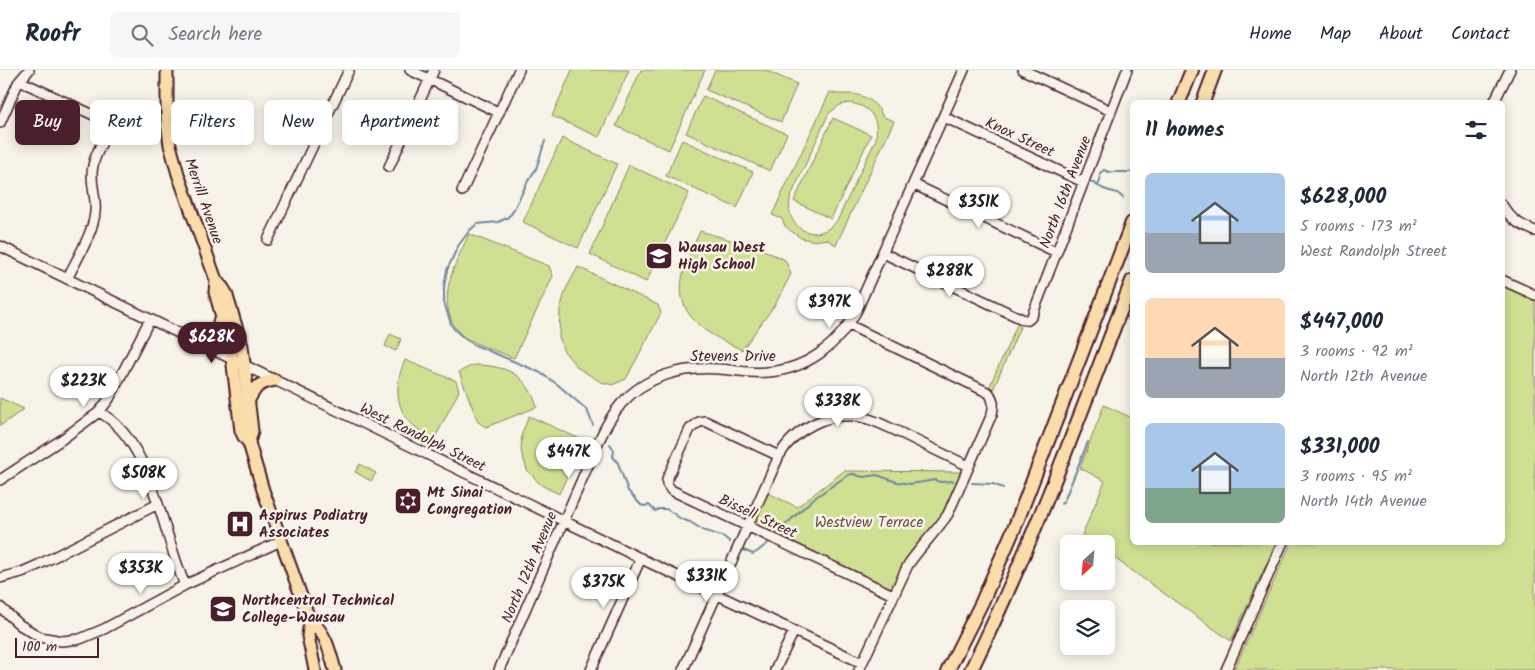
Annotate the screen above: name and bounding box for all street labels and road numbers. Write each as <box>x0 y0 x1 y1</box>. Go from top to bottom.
street label: Knox Street <box>981 111 1058 165</box>
street label: North 16th Avenue <box>1033 132 1099 252</box>
street label: Merrill Avenue <box>177 155 229 248</box>
street label: Stevens Drive <box>690 345 776 369</box>
street label: West Randolph Street <box>355 397 490 479</box>
street label: Bissell Street <box>714 488 801 546</box>
street label: North 12th Avenue <box>496 508 564 627</box>

